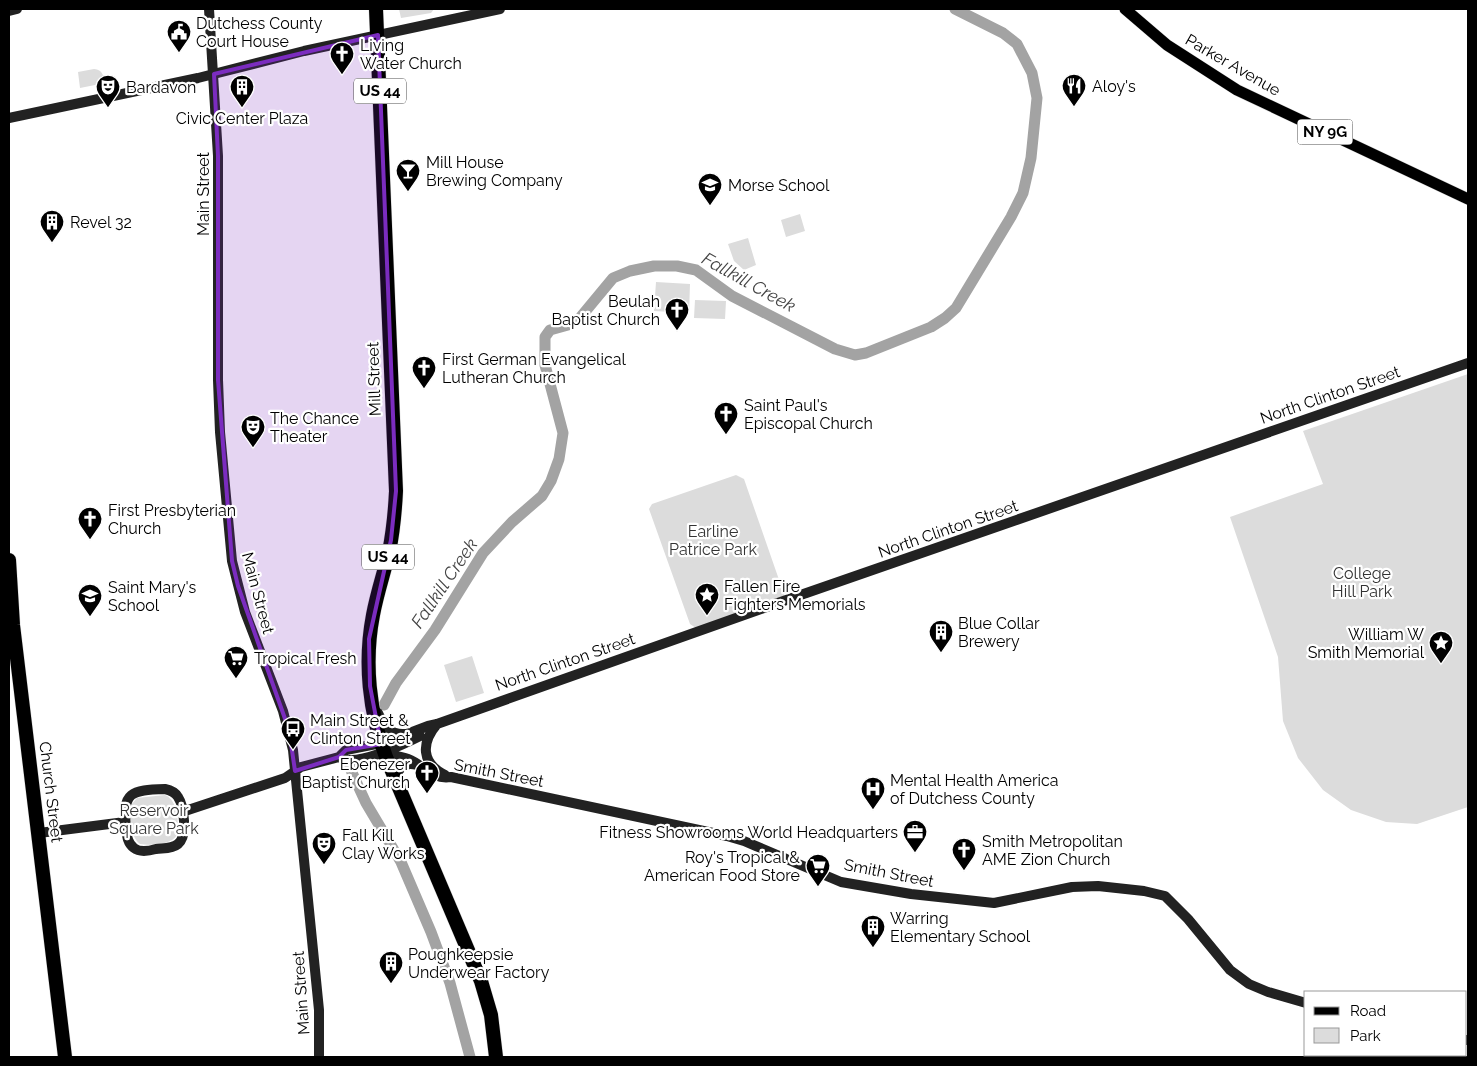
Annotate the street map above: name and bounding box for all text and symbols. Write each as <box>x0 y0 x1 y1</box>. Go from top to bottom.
place label: Dutchess County Court House <box>196 14 323 51</box>
public building icon: Dutchess County Court House <box>166 19 192 53</box>
street label: Parker Avenue <box>1182 30 1284 100</box>
place label: Living Water Church <box>360 36 462 73</box>
church icon: Living Water Church <box>329 41 355 75</box>
restaurant icon: Aloy's <box>1061 73 1087 107</box>
theatre icon: Bardavon <box>95 74 121 108</box>
building icon: Civic Center Plaza <box>229 74 255 108</box>
place label: Aloy's <box>1092 77 1136 96</box>
place label: Bardavon <box>126 78 196 97</box>
road number: US 44 <box>354 78 406 104</box>
place label: Civic Center Plaza <box>176 109 308 128</box>
road number: NY 9G <box>1298 120 1352 144</box>
street label: Main Street <box>194 151 213 236</box>
place label: Mill House Brewing Company <box>426 153 563 190</box>
bar icon: Mill House Brewing Company <box>395 158 421 192</box>
school or university icon: Morse School <box>697 172 723 206</box>
place label: Morse School <box>728 176 830 195</box>
building icon: Revel 32 <box>39 209 65 243</box>
place label: Revel 32 <box>70 213 132 232</box>
water label: Fallkill Creek <box>699 248 800 316</box>
place label: Beulah Baptist Church <box>552 292 660 329</box>
church icon: Beulah Baptist Church <box>664 297 690 331</box>
street label: Mill Street <box>363 341 385 416</box>
place label: First German Evangelical Lutheran Church <box>442 350 626 387</box>
church icon: First German Evangelical Lutheran Church <box>411 355 437 389</box>
street label: North Clinton Street <box>1258 362 1403 428</box>
place label: Saint Paul's Episcopal Church <box>744 396 873 433</box>
church icon: Saint Paul's Episcopal Church <box>713 401 739 435</box>
place label: The Chance Theater <box>270 409 359 446</box>
theatre icon: The Chance Theater <box>240 414 266 448</box>
street label: North Clinton Street <box>876 496 1021 562</box>
place label: First Presbyterian Church <box>108 501 236 538</box>
church icon: First Presbyterian Church <box>77 506 103 540</box>
park label: Earline Patrice Park <box>669 522 757 559</box>
water label: Fallkill Creek <box>406 534 482 632</box>
road number: US 44 <box>362 544 414 570</box>
street label: Main Street <box>238 550 278 637</box>
park label: College Hill Park <box>1332 564 1393 601</box>
place label: Fallen Fire Fighters Memorials <box>724 577 866 614</box>
place label: Saint Mary's School <box>108 578 197 615</box>
place icon: Fallen Fire Fighters Memorials <box>694 582 720 616</box>
school or university icon: Saint Mary's School <box>77 583 103 617</box>
place label: Blue Collar Brewery <box>958 614 1040 651</box>
building icon: Blue Collar Brewery <box>928 619 954 653</box>
place label: William W Smith Memorial <box>1308 625 1425 662</box>
street label: North Clinton Street <box>493 629 638 695</box>
place icon: William W Smith Memorial <box>1428 630 1454 664</box>
supermarket icon: Tropical Fresh <box>223 645 249 679</box>
place label: Tropical Fresh <box>254 649 357 668</box>
place label: Main Street & Clinton Street <box>310 711 411 748</box>
bus stop icon: Main Street & Clinton Street <box>280 716 306 750</box>
street label: Church Street <box>35 740 67 844</box>
place label: Ebenezer Baptist Church <box>302 755 410 792</box>
street label: Smith Street <box>453 755 546 791</box>
church icon: Ebenezer Baptist Church <box>414 760 440 794</box>
place label: Mental Health America of Dutchess County <box>890 771 1059 808</box>
hospital icon: Mental Health America of Dutchess County <box>860 776 886 810</box>
park label: Reservoir Square Park <box>109 801 199 838</box>
office icon: Fitness Showrooms World Headquarters <box>902 819 928 853</box>
place label: Fitness Showrooms World Headquarters <box>599 823 898 842</box>
place label: Fall Kill Clay Works <box>342 826 425 863</box>
theatre icon: Fall Kill Clay Works <box>311 831 337 865</box>
place label: Smith Metropolitan AME Zion Church <box>982 832 1123 869</box>
church icon: Smith Metropolitan AME Zion Church <box>951 837 977 871</box>
place label: Roy's Tropical & American Food Store <box>644 848 800 885</box>
supermarket icon: Roy's Tropical & American Food Store <box>805 853 831 887</box>
street label: Smith Street <box>843 855 936 891</box>
place label: Warring Elementary School <box>890 909 1031 946</box>
building icon: Warring Elementary School <box>860 914 886 948</box>
place label: Poughkeepsie Underwear Factory <box>408 945 550 982</box>
street label: Main Street <box>289 950 313 1036</box>
building icon: Poughkeepsie Underwear Factory <box>378 950 404 984</box>
legend <box>1304 991 1467 1056</box>
text: Road <box>1350 1002 1386 1020</box>
text: Park <box>1350 1027 1381 1045</box>

